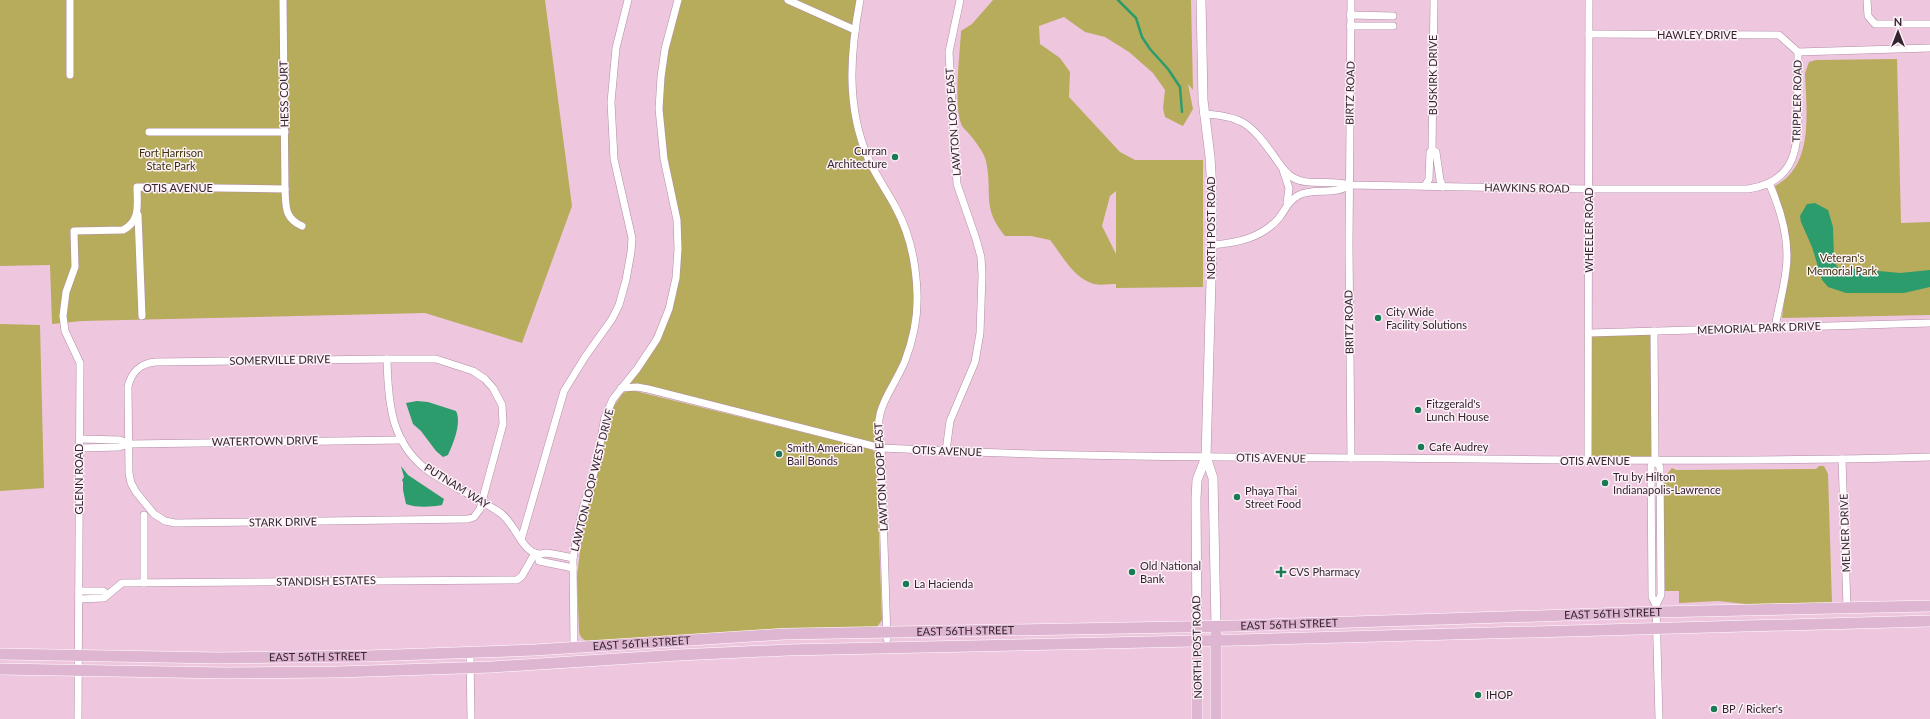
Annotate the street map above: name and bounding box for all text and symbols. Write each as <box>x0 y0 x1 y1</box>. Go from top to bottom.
north arrow <box>1878 12 1918 52</box>
text: N <box>1894 15 1902 28</box>
street label: HAWLEY DRIVE <box>1657 28 1737 41</box>
street label: BUSKIRK DRIVE <box>1426 35 1439 115</box>
street label: HESS COURT <box>276 60 291 127</box>
street label: TRIPPLER ROAD <box>1789 60 1804 142</box>
street label: BIRTZ ROAD <box>1342 61 1357 125</box>
street label: LAWTON LOOP EAST <box>942 67 963 177</box>
place label: Curran Architecture <box>827 144 887 170</box>
park label: Fort Harrison State Park <box>139 146 203 172</box>
marker: Curran Architecture <box>890 152 900 162</box>
street label: NORTH POST ROAD <box>1204 176 1217 280</box>
street label: HAWKINS ROAD <box>1484 180 1570 195</box>
street label: OTIS AVENUE <box>143 181 213 194</box>
street label: WHEELER ROAD <box>1582 187 1595 273</box>
park label: Veteran's Memorial Park <box>1807 251 1877 277</box>
street label: BRITZ ROAD <box>1341 290 1356 354</box>
place label: City Wide Facility Solutions <box>1386 305 1467 331</box>
marker: City Wide Facility Solutions <box>1373 313 1383 323</box>
street label: MEMORIAL PARK DRIVE <box>1697 319 1821 336</box>
street label: SOMERVILLE DRIVE <box>229 352 331 367</box>
place label: Fitzgerald's Lunch House <box>1426 397 1489 423</box>
marker: Fitzgerald's Lunch House <box>1413 405 1423 415</box>
street label: LAWTON LOOP WEST DRIVE <box>567 407 616 553</box>
street label: LAWTON LOOP EAST <box>871 422 890 532</box>
street label: WATERTOWN DRIVE <box>212 433 318 448</box>
place label: Cafe Audrey <box>1429 440 1489 453</box>
place label: Smith American Bail Bonds <box>787 441 863 467</box>
marker: Cafe Audrey <box>1416 442 1426 452</box>
street label: OTIS AVENUE <box>912 443 982 458</box>
street label: GLENN ROAD <box>72 444 85 514</box>
marker: Smith American Bail Bonds <box>774 449 784 459</box>
street label: OTIS AVENUE <box>1236 450 1306 465</box>
street label: OTIS AVENUE <box>1560 454 1630 467</box>
street label: PUTNAM WAY <box>422 460 492 511</box>
place label: Tru by Hilton Indianapolis-Lawrence <box>1613 470 1721 496</box>
marker: Tru by Hilton Indianapolis-Lawrence <box>1600 478 1610 488</box>
place label: Phaya Thai Street Food <box>1245 484 1301 510</box>
marker: Phaya Thai Street Food <box>1232 492 1242 502</box>
street label: MELNER DRIVE <box>1837 493 1852 573</box>
street label: STARK DRIVE <box>249 514 317 529</box>
place label: Old National Bank <box>1140 559 1201 585</box>
place label: CVS Pharmacy <box>1289 565 1360 578</box>
marker: Old National Bank <box>1127 567 1137 577</box>
marker: CVS Pharmacy <box>1276 567 1286 577</box>
street label: STANDISH ESTATES <box>276 573 376 588</box>
place label: La Hacienda <box>914 577 973 590</box>
marker: La Hacienda <box>901 579 911 589</box>
street label: NORTH POST ROAD <box>1189 595 1204 699</box>
street label: EAST 56TH STREET <box>1564 605 1663 621</box>
street label: EAST 56TH STREET <box>1240 616 1339 632</box>
street label: EAST 56TH STREET <box>916 623 1015 638</box>
street label: EAST 56TH STREET <box>592 633 691 652</box>
street label: EAST 56TH STREET <box>269 649 367 663</box>
place label: IHOP <box>1486 688 1513 701</box>
marker: IHOP <box>1473 690 1483 700</box>
place label: BP / Ricker's <box>1722 702 1783 715</box>
marker: BP / Ricker's <box>1709 704 1719 714</box>

